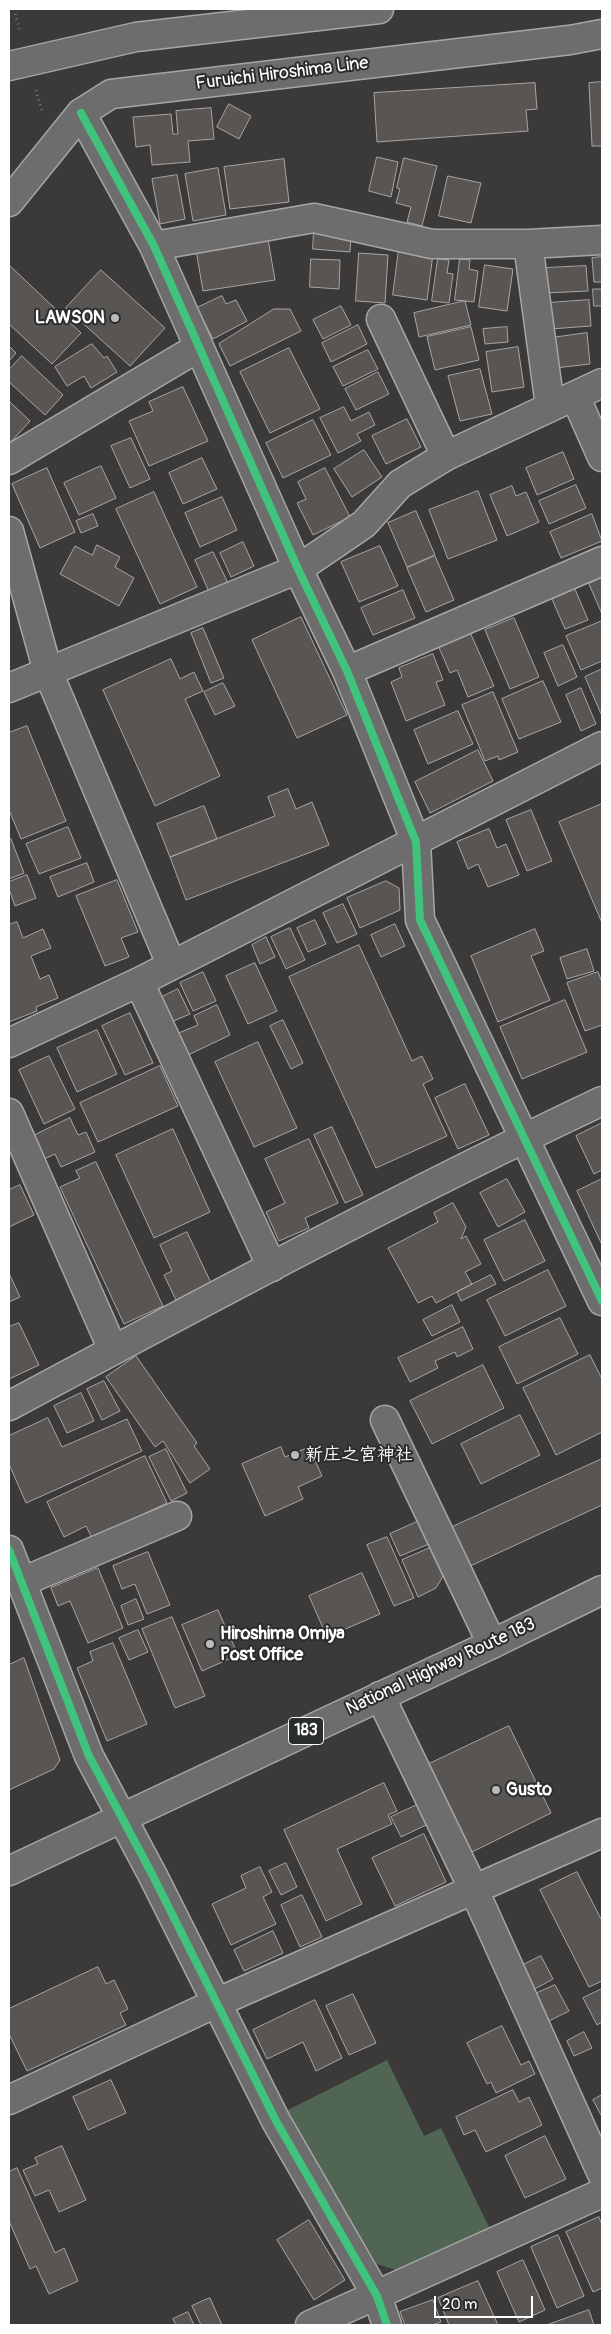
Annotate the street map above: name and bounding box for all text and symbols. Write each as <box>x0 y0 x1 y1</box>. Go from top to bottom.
street label: Furuichi Hiroshima Line <box>194 53 370 95</box>
place label: LAWSON <box>35 307 105 329</box>
marker: LAWSON <box>109 312 121 324</box>
place label: 新庄之宮神社 <box>305 1444 413 1466</box>
marker: 新庄之宮神社 <box>289 1449 301 1461</box>
street label: National Highway Route 183 <box>343 1614 539 1720</box>
place label: Hiroshima Omiya Post Office <box>220 1623 345 1666</box>
marker: Hiroshima Omiya Post Office <box>204 1638 216 1650</box>
road number: 183 <box>288 1718 324 1744</box>
place label: Gusto <box>506 1779 552 1801</box>
marker: Gusto <box>490 1784 502 1796</box>
scale bar <box>436 2286 535 2318</box>
text: 20 m <box>442 2295 477 2314</box>

